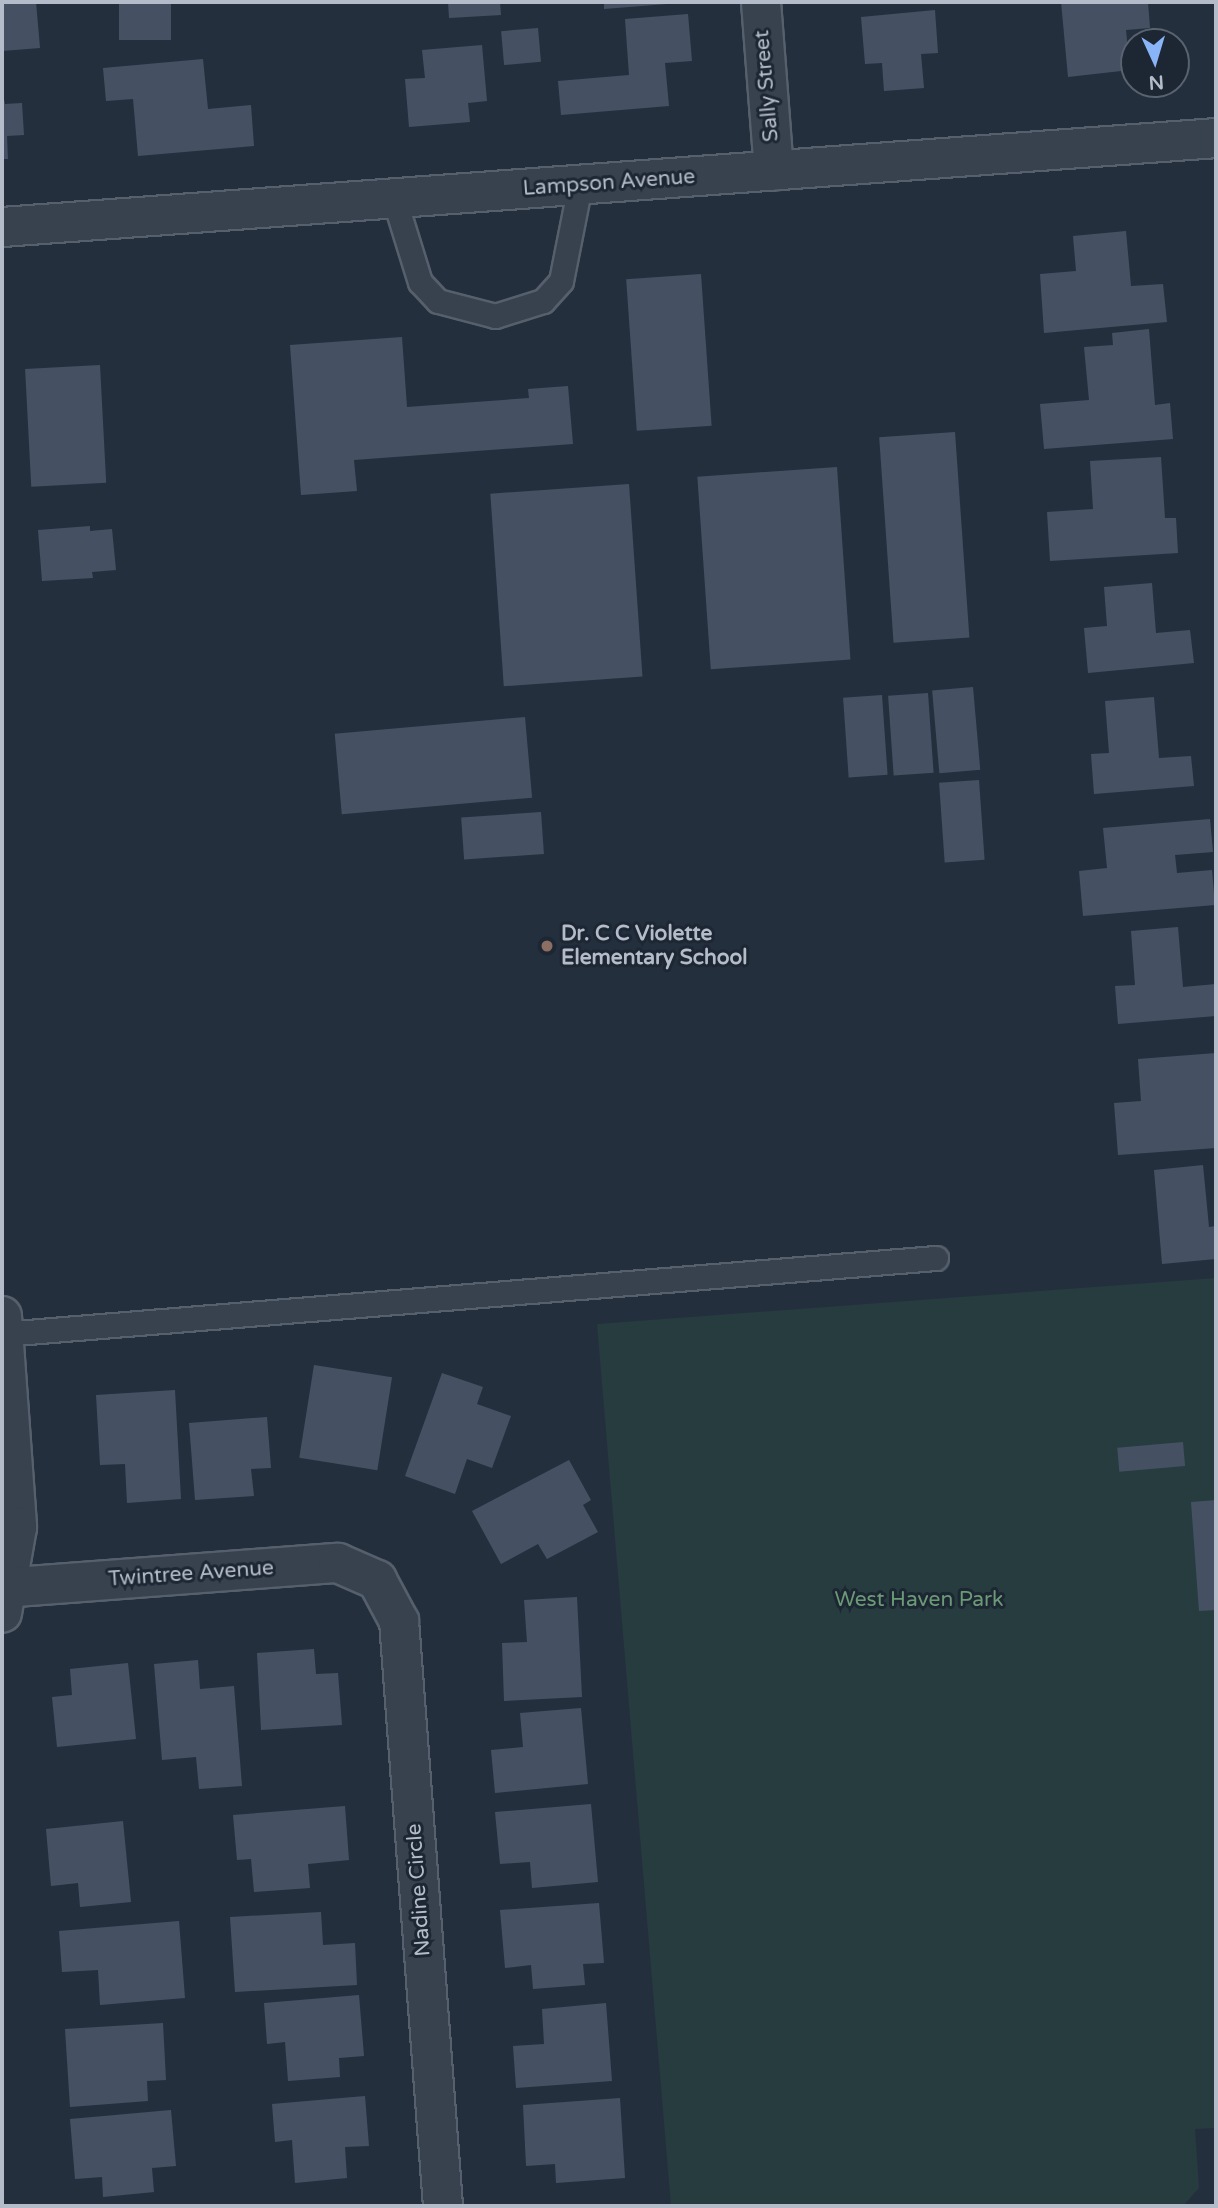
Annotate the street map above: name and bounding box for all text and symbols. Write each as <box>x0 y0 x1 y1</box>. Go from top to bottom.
north arrow <box>1120 28 1190 98</box>
street label: Sally Street <box>750 29 784 143</box>
text: N <box>1148 70 1165 93</box>
street label: Lampson Avenue <box>522 164 696 202</box>
place label: Dr. C C Violette Elementary School <box>561 921 748 971</box>
marker: Dr. C C Violette Elementary School <box>539 938 555 954</box>
street label: Twintree Avenue <box>107 1556 275 1592</box>
park label: West Haven Park <box>834 1587 1004 1613</box>
street label: Nadine Circle <box>402 1823 436 1957</box>

